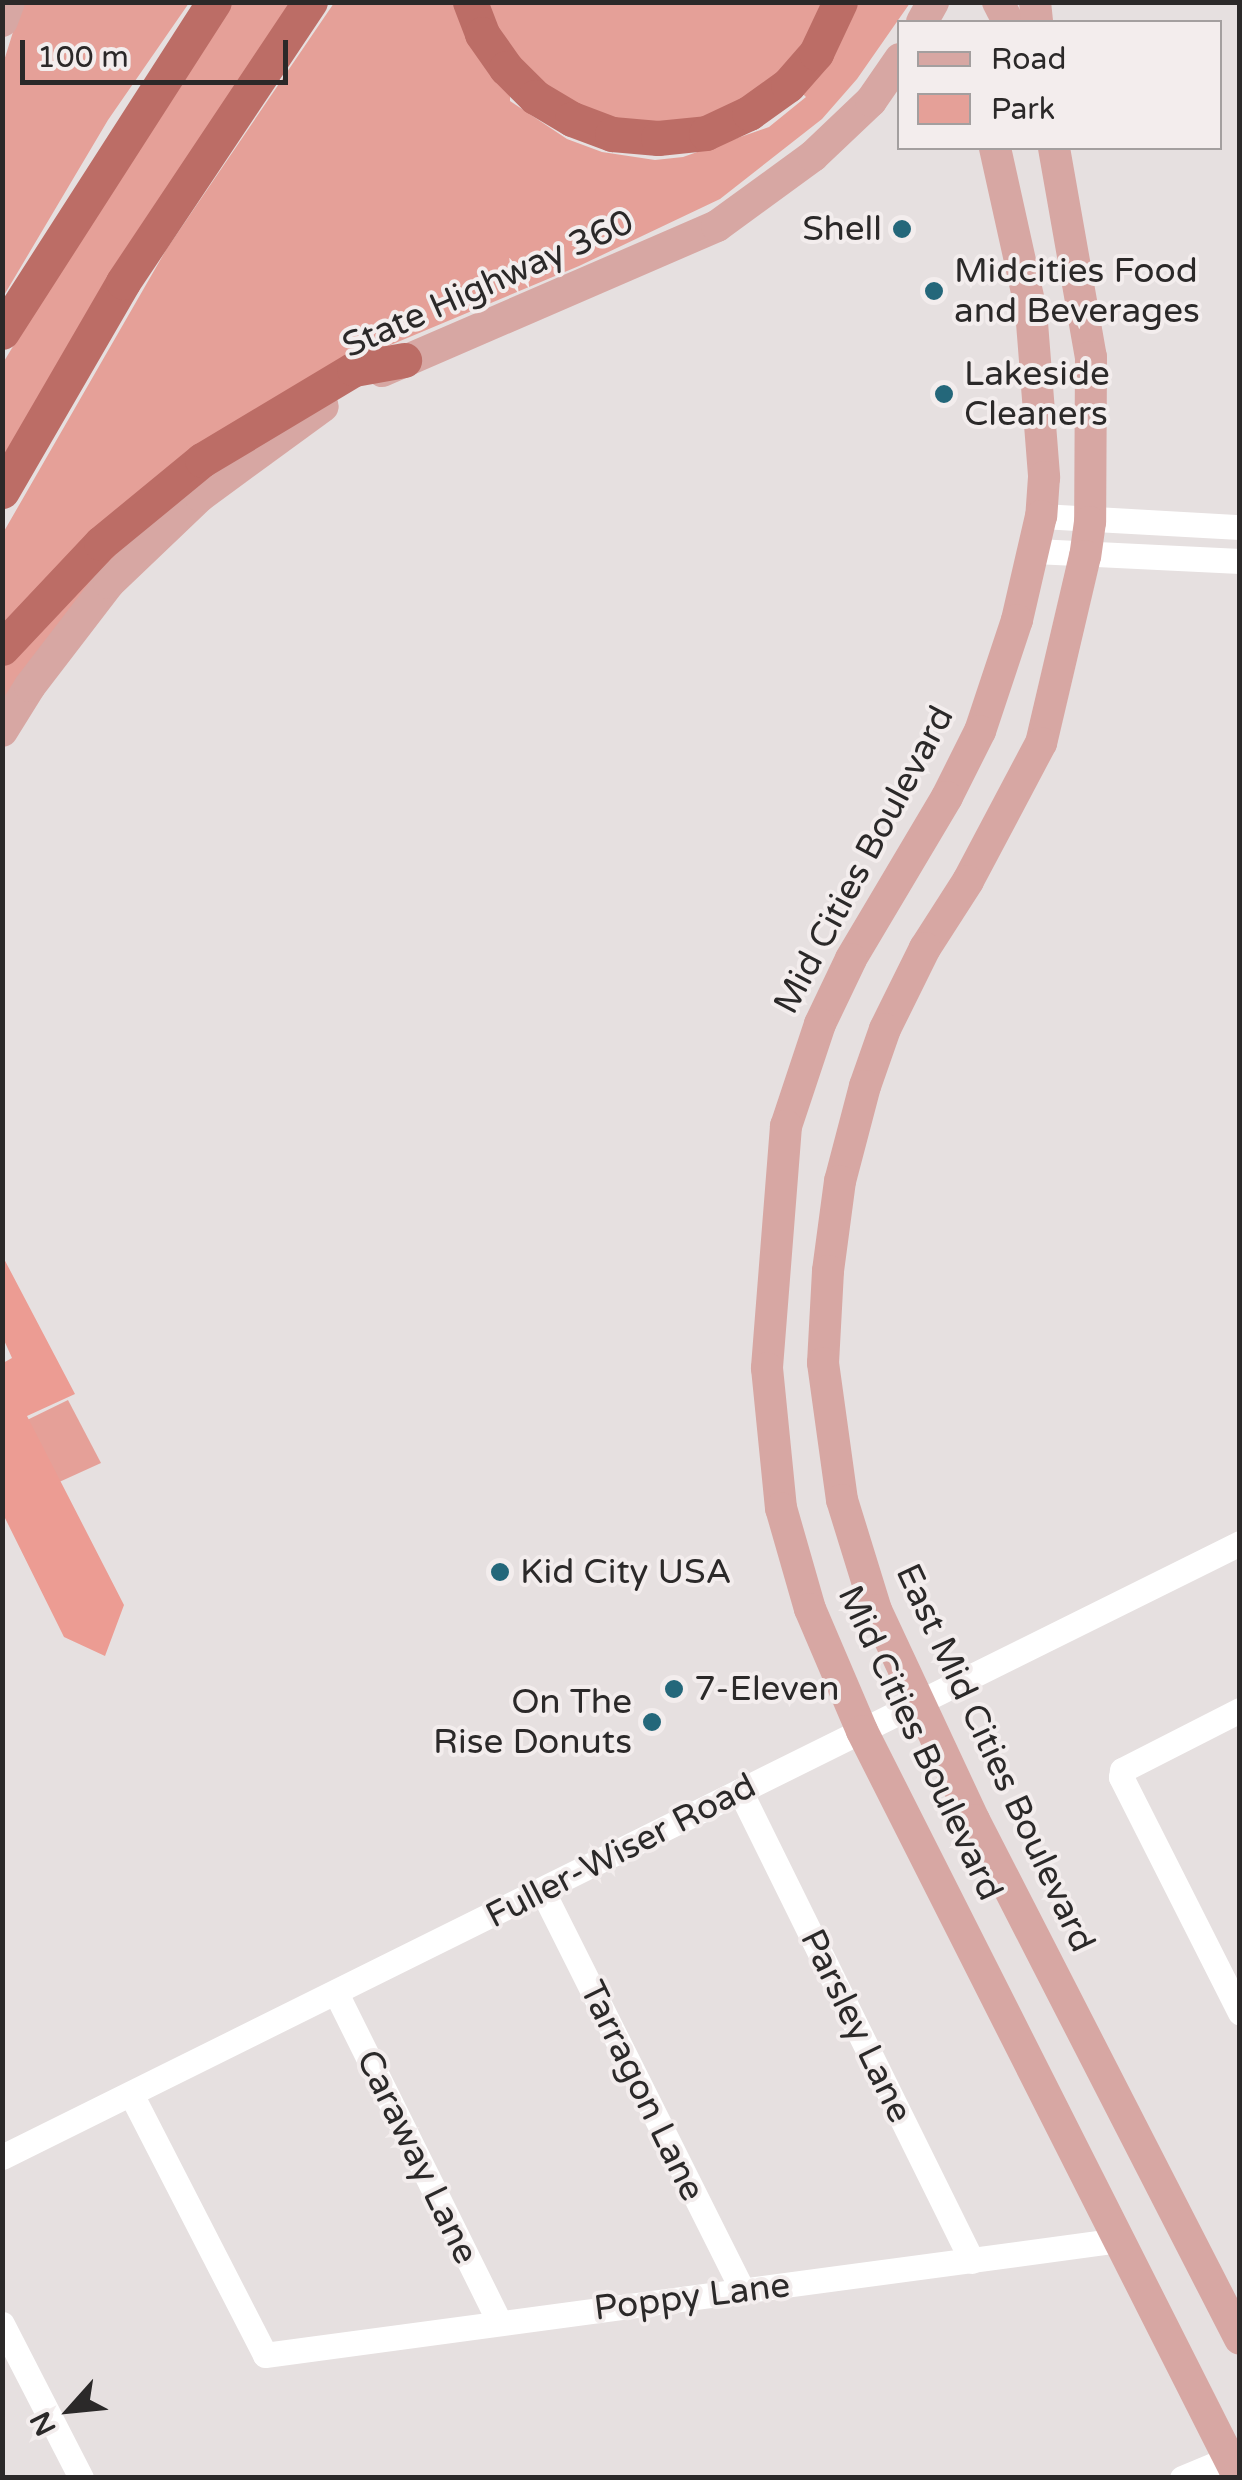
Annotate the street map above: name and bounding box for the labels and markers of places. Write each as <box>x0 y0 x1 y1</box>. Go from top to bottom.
place label: Shell <box>802 208 882 250</box>
marker: Shell <box>891 218 913 240</box>
place label: Midcities Food and Beverages <box>954 250 1200 332</box>
marker: Midcities Food and Beverages <box>923 280 945 302</box>
place label: Lakeside Cleaners <box>964 353 1110 435</box>
marker: Lakeside Cleaners <box>933 383 955 405</box>
place label: Kid City USA <box>520 1551 732 1593</box>
marker: Kid City USA <box>489 1561 511 1583</box>
place label: 7-Eleven <box>694 1668 840 1710</box>
marker: 7-Eleven <box>663 1678 685 1700</box>
place label: On The Rise Donuts <box>433 1681 632 1763</box>
marker: On The Rise Donuts <box>641 1711 663 1733</box>

